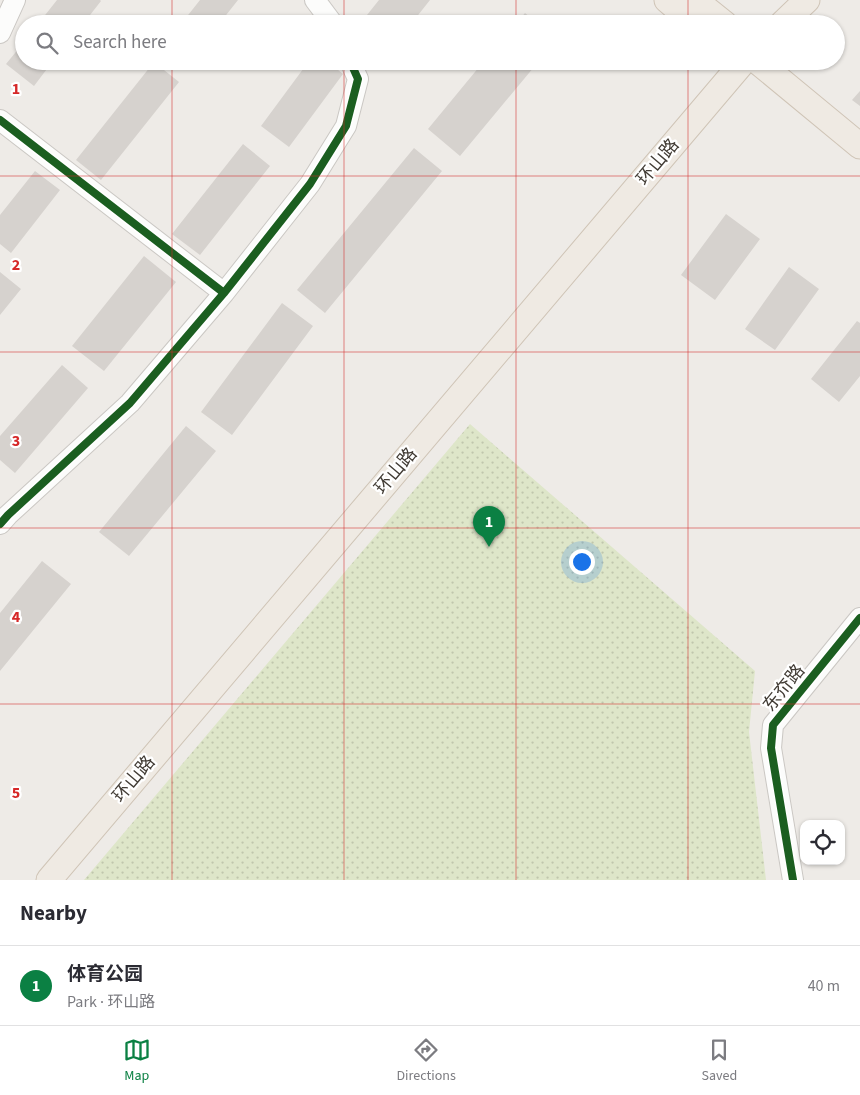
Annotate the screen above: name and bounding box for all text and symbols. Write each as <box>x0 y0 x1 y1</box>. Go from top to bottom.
search box <box>15 15 845 70</box>
icon: search <box>33 29 61 57</box>
text: Search here <box>73 29 167 56</box>
text: 1 <box>12 78 20 100</box>
street label: 环山路 <box>631 133 685 191</box>
text: 2 <box>12 254 20 276</box>
text: 3 <box>12 430 20 452</box>
street label: 环山路 <box>369 442 423 500</box>
pin: 1 <box>473 506 505 547</box>
your location <box>569 549 595 575</box>
text: 4 <box>12 606 21 628</box>
street label: 东夼路 <box>757 659 811 717</box>
street label: 环山路 <box>107 750 161 808</box>
text: 5 <box>12 782 20 804</box>
map controls <box>800 820 845 865</box>
button: locate <box>800 820 845 865</box>
text: Nearby <box>20 898 87 928</box>
text: 体育公园 <box>67 961 143 988</box>
text: 1 <box>32 975 40 997</box>
text: 40 m <box>808 975 840 997</box>
text: Park · 环山路 <box>67 991 155 1013</box>
tab: Map <box>123 1036 151 1086</box>
tab: Directions <box>397 1036 456 1086</box>
tab: Saved <box>701 1036 737 1086</box>

